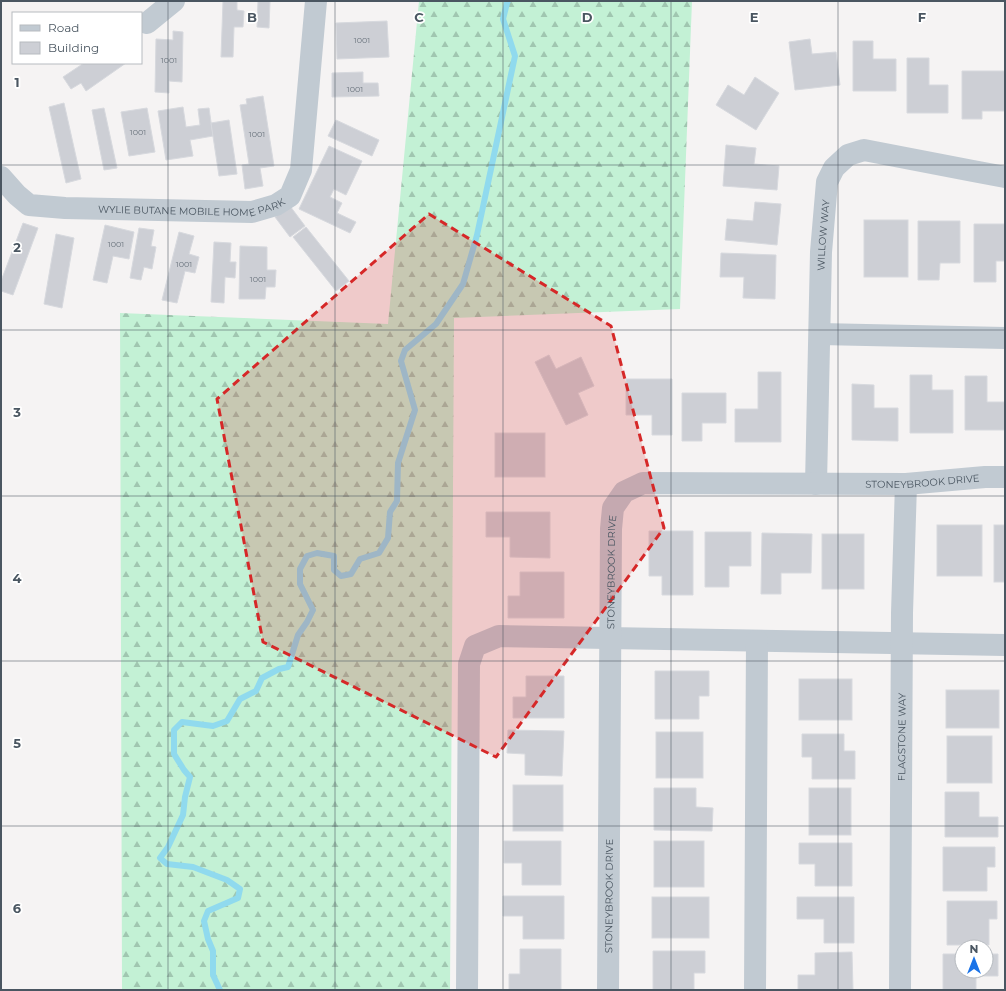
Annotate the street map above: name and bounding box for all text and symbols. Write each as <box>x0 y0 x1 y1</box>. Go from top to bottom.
text: B <box>247 9 257 25</box>
text: C <box>414 9 424 25</box>
text: D <box>582 9 593 25</box>
text: E <box>750 9 759 25</box>
text: F <box>918 9 926 25</box>
legend <box>12 12 142 64</box>
text: Road <box>48 20 79 35</box>
house number: 1001 <box>354 35 370 45</box>
text: Building <box>48 40 99 55</box>
house number: 1001 <box>161 55 177 65</box>
text: 1 <box>14 74 20 90</box>
house number: 1001 <box>347 84 363 94</box>
house number: 1001 <box>130 127 146 137</box>
house number: 1001 <box>249 129 265 139</box>
street label: WYLIE BUTANE MOBILE HOME PARK <box>98 194 288 220</box>
street label: WILLOW WAY <box>815 198 833 271</box>
text: 2 <box>13 239 21 255</box>
house number: 1001 <box>108 239 124 249</box>
house number: 1001 <box>176 259 192 269</box>
house number: 1001 <box>250 274 266 284</box>
text: 3 <box>12 404 21 420</box>
street label: STONEYBROOK DRIVE <box>865 472 980 491</box>
street label: STONEYBROOK DRIVE <box>604 514 619 629</box>
text: 4 <box>13 570 22 586</box>
street label: FLAGSTONE WAY <box>895 692 909 781</box>
text: 5 <box>13 735 21 751</box>
street label: STONEYBROOK DRIVE <box>602 839 616 953</box>
text: 6 <box>13 900 22 916</box>
north arrow <box>954 939 994 979</box>
text: N <box>970 942 978 956</box>

